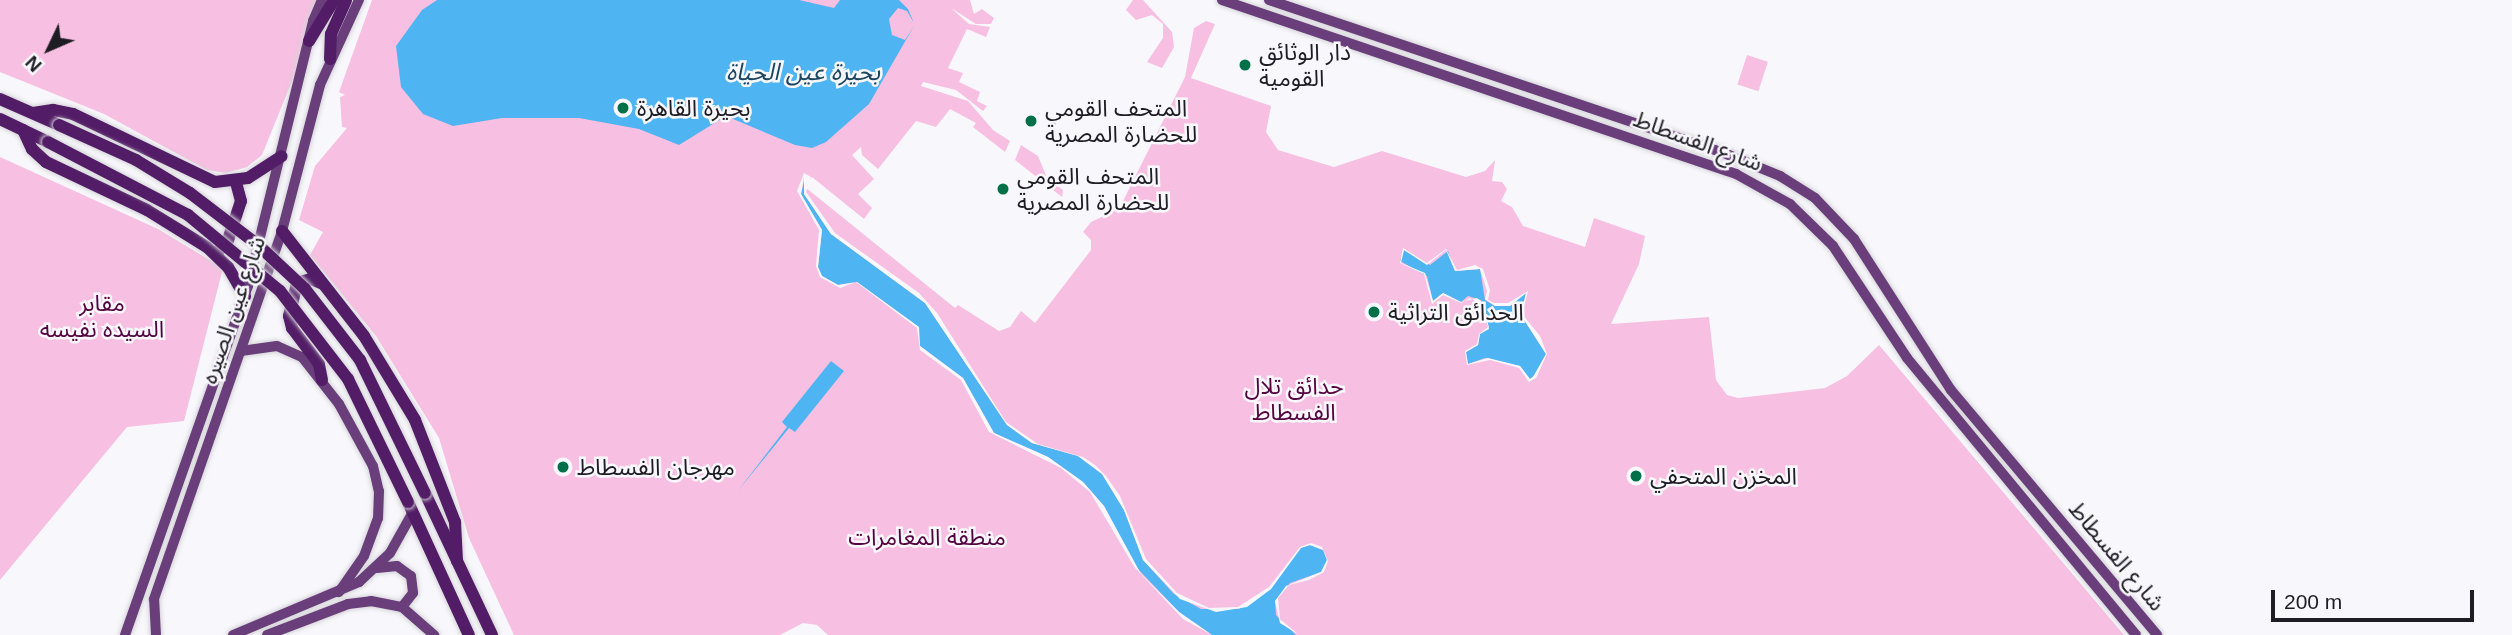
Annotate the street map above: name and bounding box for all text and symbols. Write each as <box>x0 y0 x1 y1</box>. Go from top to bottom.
north arrow <box>14 14 84 84</box>
place label: دار الوثائق القومية <box>1259 38 1351 92</box>
text: N <box>21 52 46 76</box>
marker: دار الوثائق القومية <box>1237 57 1253 73</box>
water label: بحيرة عين الحياة <box>726 58 880 86</box>
place label: بحيرة القاهرة <box>637 94 751 122</box>
place label: المتحف القومي للحضارة المصرية <box>1045 94 1197 148</box>
marker: بحيرة القاهرة <box>615 100 631 116</box>
street label: شارع الفسطاط <box>1630 105 1766 177</box>
marker: المتحف القومي للحضارة المصرية <box>1023 113 1039 129</box>
place label: المتحف القومى للحضارة المصرية <box>1017 162 1169 216</box>
marker: المتحف القومى للحضارة المصرية <box>995 181 1011 197</box>
street label: شارع عين الصيره <box>195 233 271 387</box>
park label: مقابر السيده نفيسه <box>40 289 164 343</box>
place label: الحدائق التراثية <box>1388 298 1524 326</box>
marker: الحدائق التراثية <box>1366 304 1382 320</box>
park label: حدائق تلال الفسطاط <box>1244 372 1344 426</box>
place label: مهرجان الفسطاط <box>577 453 735 481</box>
marker: مهرجان الفسطاط <box>555 459 571 475</box>
place label: المخزن المتحفي <box>1650 462 1797 490</box>
marker: المخزن المتحفي <box>1628 468 1644 484</box>
street label: شارع الفسطاط <box>2063 496 2171 616</box>
park label: منطقة المغامرات <box>848 523 1006 551</box>
scale bar <box>2274 576 2477 620</box>
text: 200 m <box>2284 590 2342 613</box>

